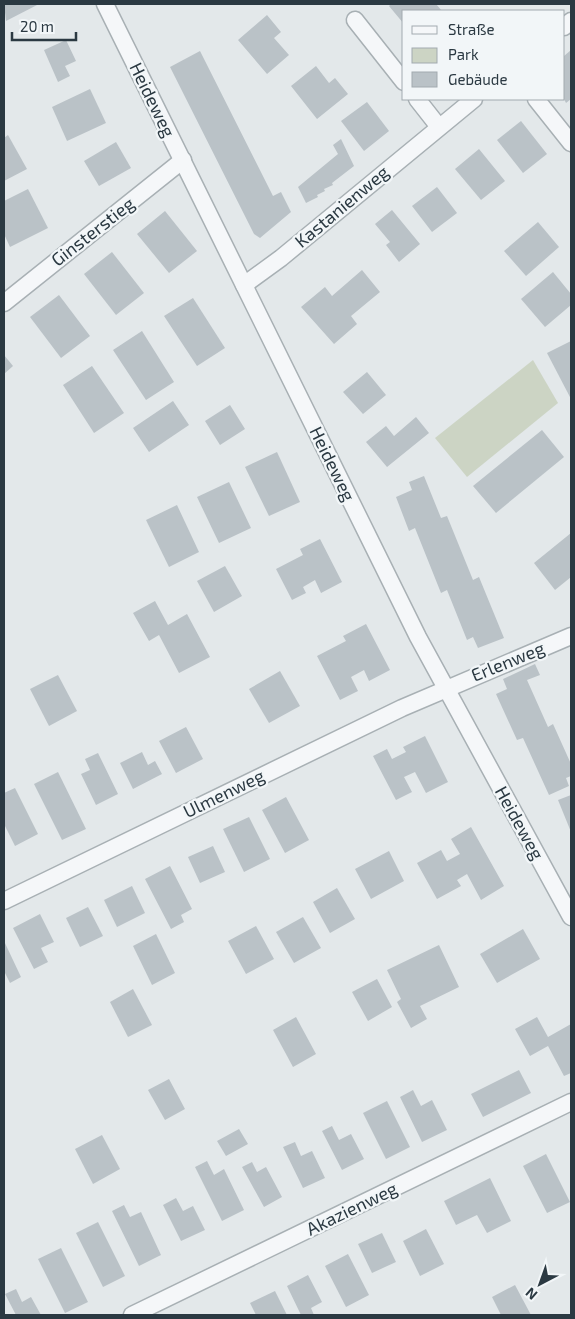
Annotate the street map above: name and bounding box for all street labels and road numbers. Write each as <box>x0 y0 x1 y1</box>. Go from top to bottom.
street label: Heideweg <box>125 59 180 141</box>
street label: Kastanienweg <box>290 161 393 252</box>
street label: Ginsterstieg <box>46 192 138 270</box>
street label: Heideweg <box>305 423 360 505</box>
street label: Erlenweg <box>468 636 548 686</box>
street label: Ulmenweg <box>179 764 268 822</box>
street label: Heideweg <box>491 782 549 863</box>
street label: Akazienweg <box>302 1177 401 1240</box>

